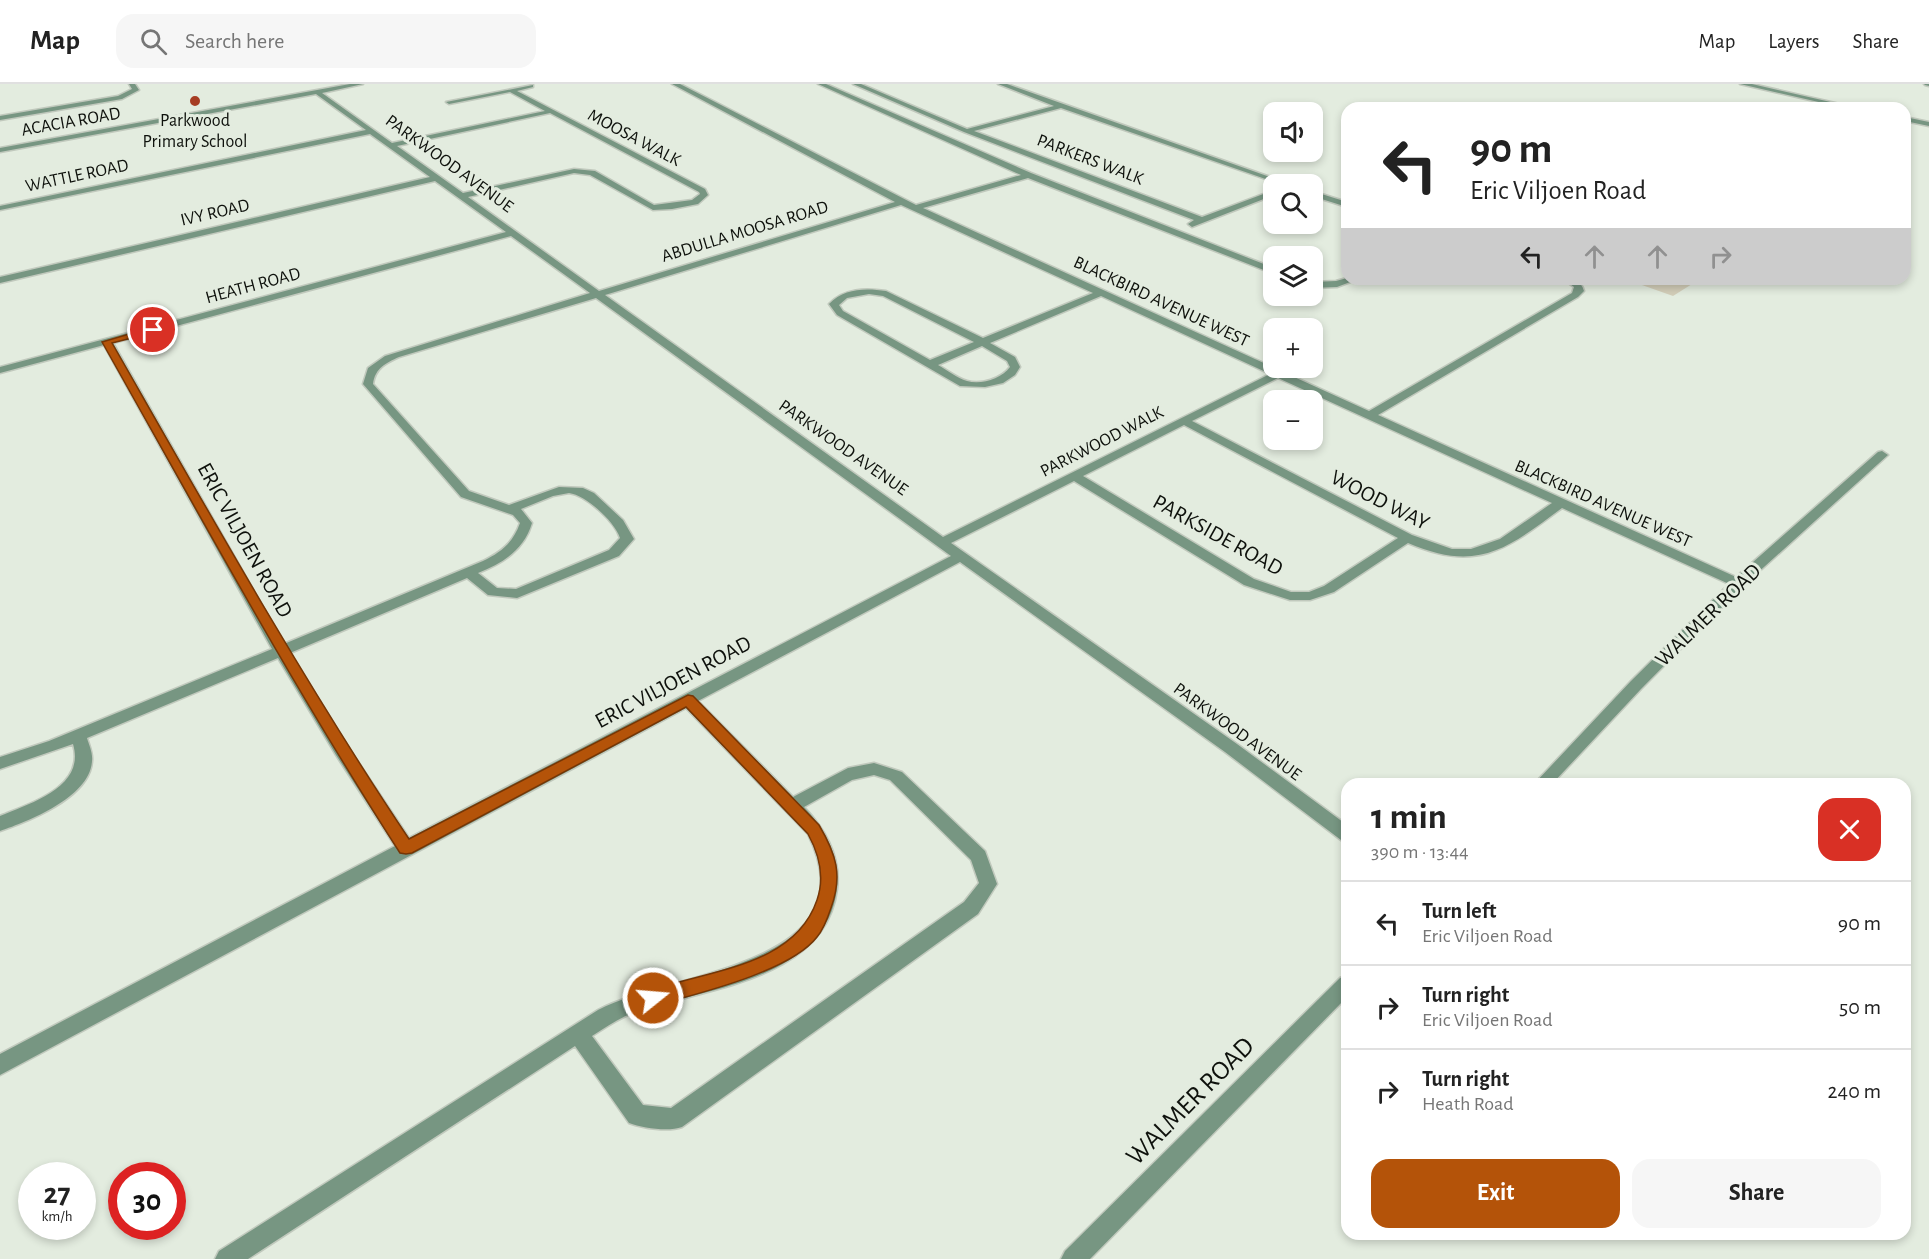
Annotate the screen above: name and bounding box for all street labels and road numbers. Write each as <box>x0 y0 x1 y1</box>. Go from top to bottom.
street label: ACACIA ROAD <box>20 104 122 140</box>
street label: MOOSA WALK <box>585 106 684 170</box>
street label: PARKWOOD AVENUE <box>382 112 516 216</box>
street label: PARKERS WALK <box>1034 131 1146 189</box>
street label: WATTLE ROAD <box>24 156 130 196</box>
street label: IVY ROAD <box>179 196 251 230</box>
street label: ABDULLA MOOSA ROAD <box>660 198 830 266</box>
street label: BLACKBIRD AVENUE WEST <box>1070 253 1252 351</box>
street label: HEATH ROAD <box>204 265 302 307</box>
street label: PARKWOOD AVENUE <box>775 397 911 499</box>
street label: PARKWOOD WALK <box>1038 403 1167 481</box>
street label: BLACKBIRD AVENUE WEST <box>1512 457 1694 551</box>
street label: ERIC VILJOEN ROAD <box>193 459 297 621</box>
street label: WOOD WAY <box>1327 466 1433 534</box>
street label: PARKSIDE ROAD <box>1149 490 1287 580</box>
street label: WALMER ROAD <box>1651 559 1765 671</box>
street label: ERIC VILJOEN ROAD <box>591 632 755 732</box>
street label: PARKWOOD AVENUE <box>1170 680 1304 784</box>
street label: WALMER ROAD <box>1121 1032 1259 1170</box>

